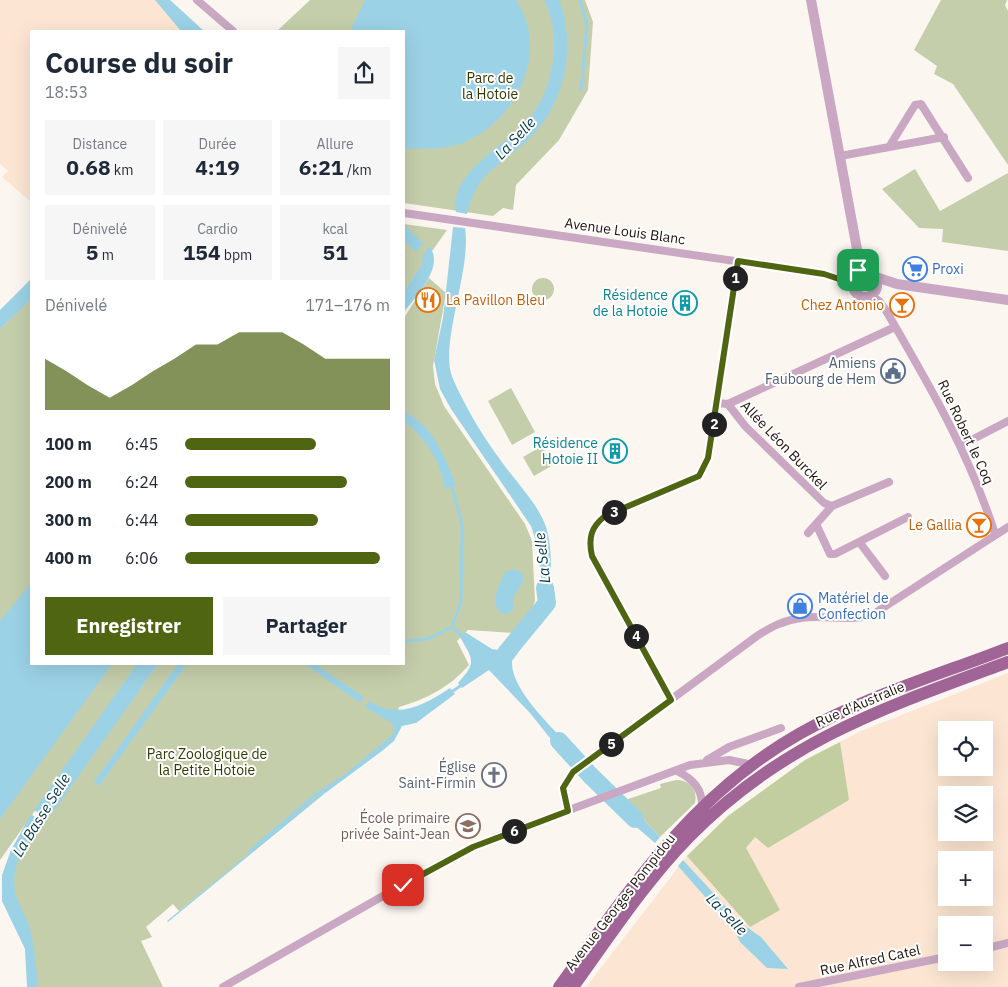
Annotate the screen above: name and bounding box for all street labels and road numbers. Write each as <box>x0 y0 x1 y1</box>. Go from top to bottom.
street label: Avenue Louis Blanc <box>563 214 687 248</box>
street label: Rue Robert le Coq <box>934 377 998 487</box>
street label: Allée Léon Burckel <box>737 397 831 493</box>
street label: Rue d'Australie <box>813 677 907 731</box>
street label: Avenue Georges Pompidou <box>561 830 679 974</box>
street label: Rue Alfred Catel <box>818 941 922 979</box>

